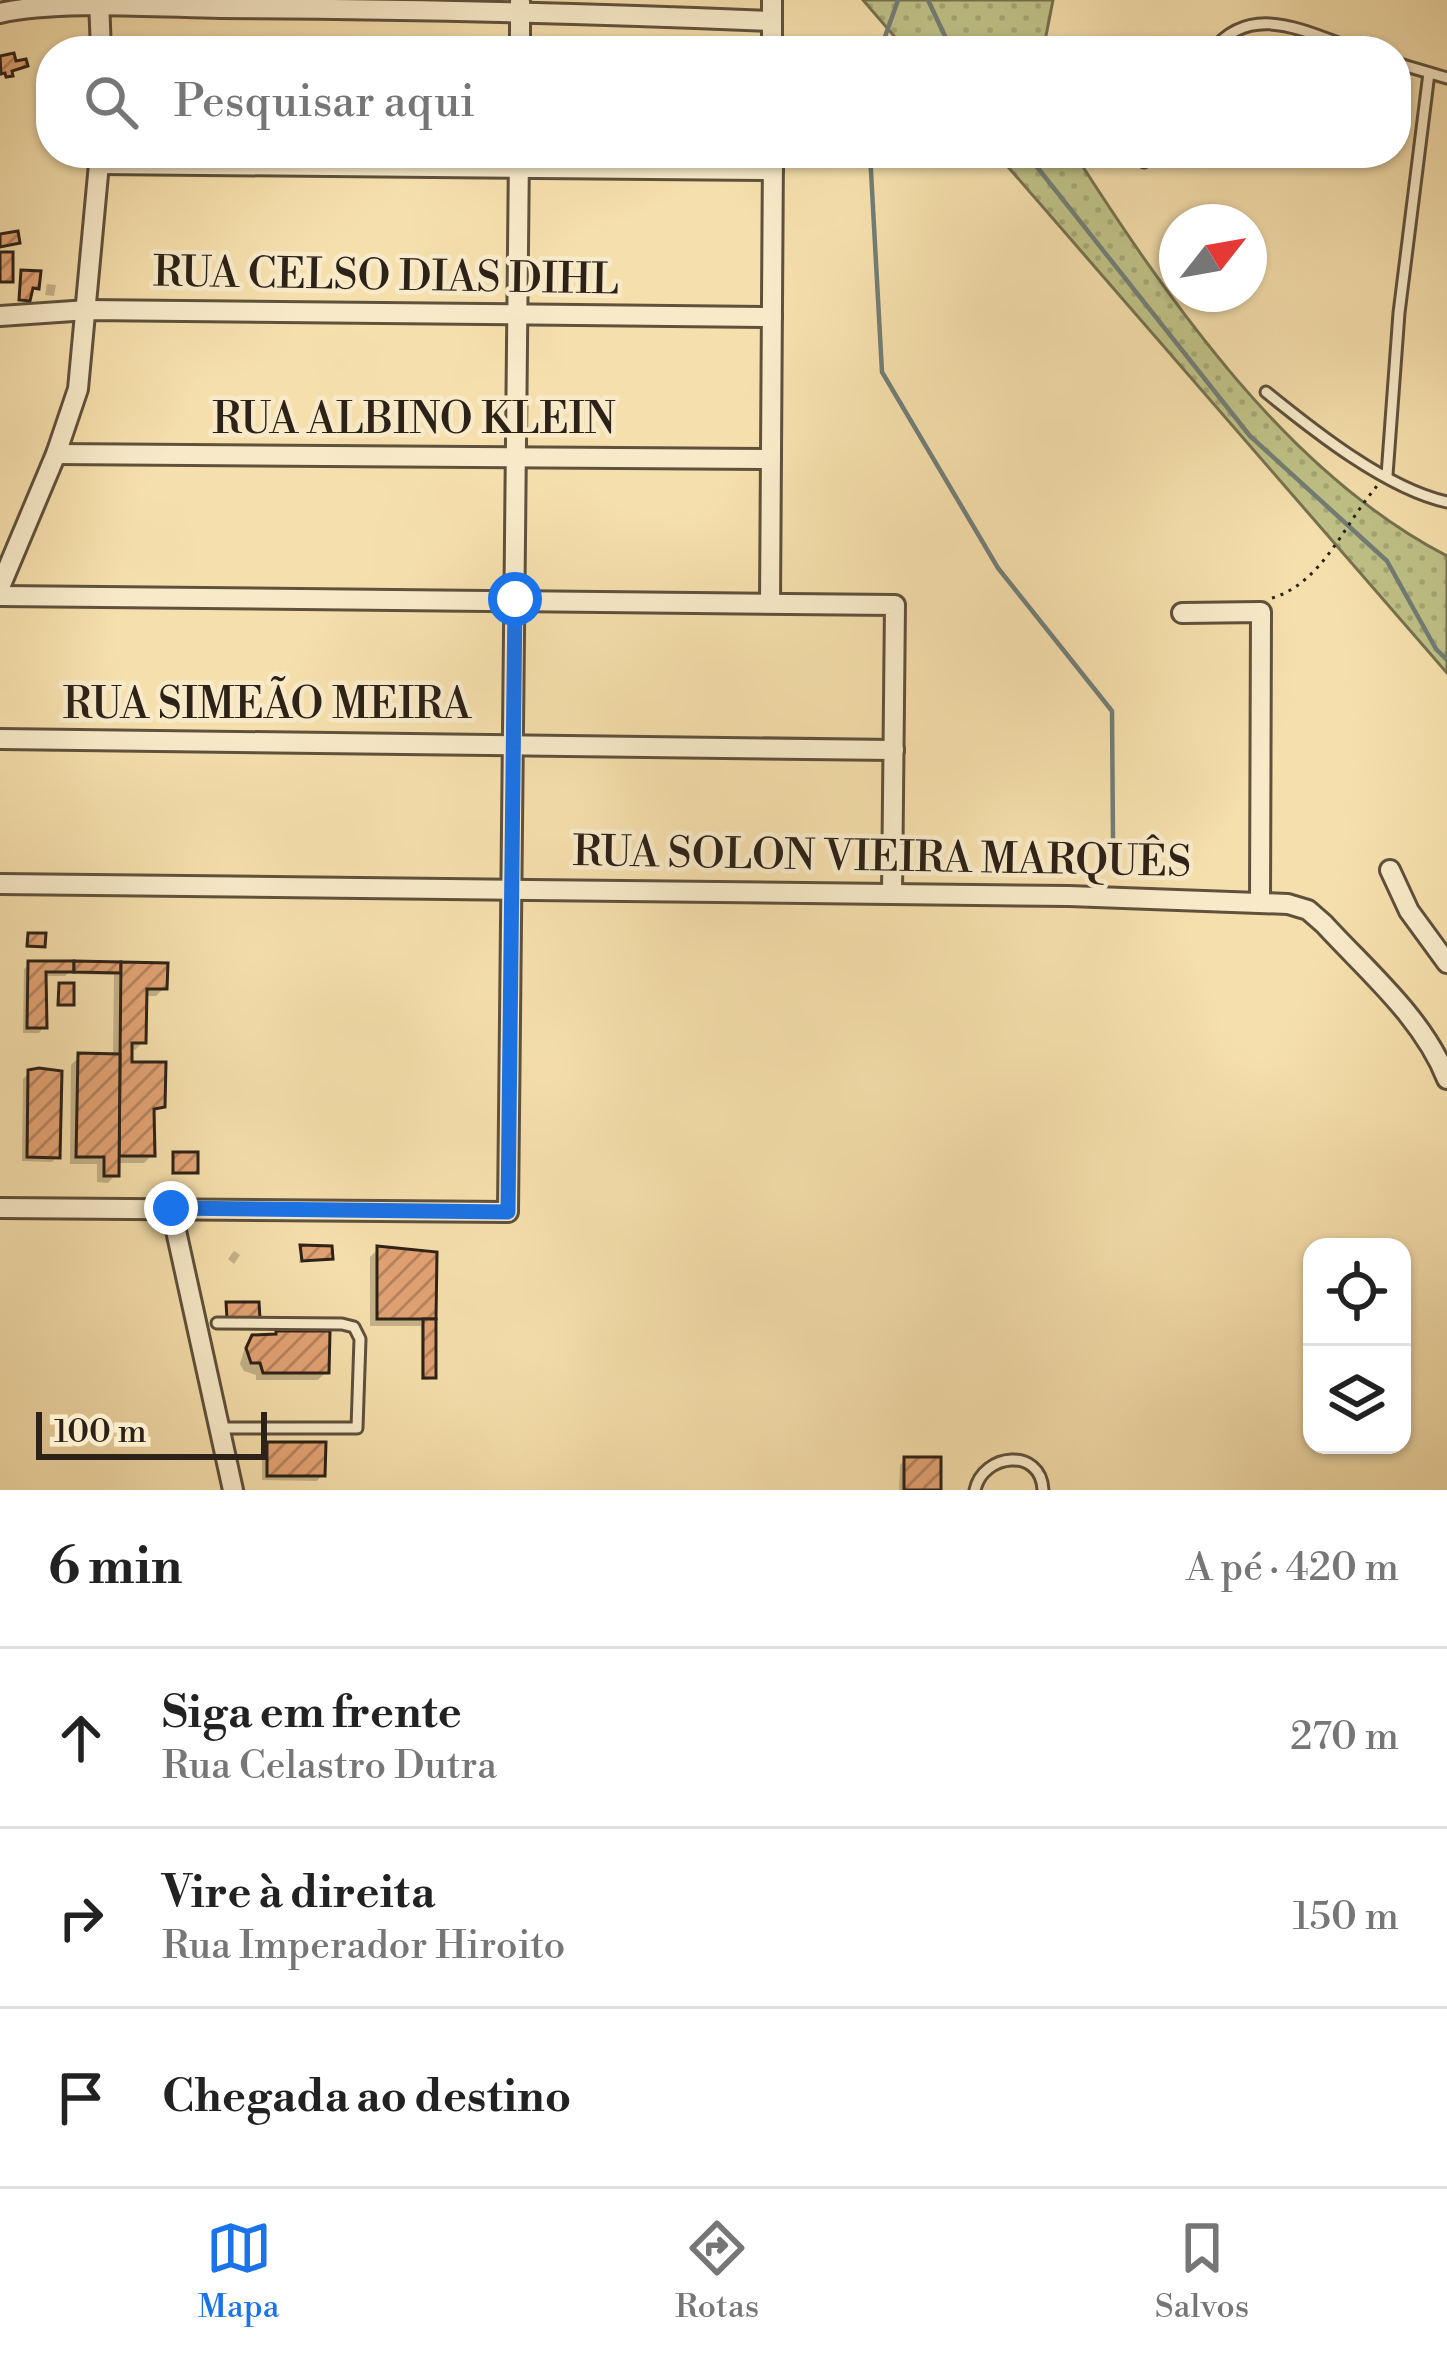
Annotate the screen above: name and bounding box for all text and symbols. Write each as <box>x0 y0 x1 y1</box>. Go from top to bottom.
search box <box>36 36 1411 168</box>
icon: search <box>78 69 144 135</box>
text: Pesquisar aqui <box>174 74 475 131</box>
north arrow <box>1159 204 1267 312</box>
street label: RUA CELSO DIAS DIHL <box>152 246 620 308</box>
street label: RUA ALBINO KLEIN <box>212 394 616 447</box>
route start <box>488 572 542 626</box>
street label: RUA SIMEÃO MEIRA <box>63 676 472 732</box>
street label: RUA SOLON VIEIRA MARQUÊS <box>572 823 1192 890</box>
route end <box>144 1181 198 1235</box>
map controls <box>1303 1238 1411 1454</box>
button: locate <box>1303 1238 1411 1346</box>
button: layers <box>1303 1346 1411 1454</box>
scale bar <box>36 1406 267 1459</box>
text: 100 m <box>54 1412 147 1453</box>
text: 6 min <box>48 1536 182 1600</box>
text: A pé · 420 m <box>1186 1544 1399 1593</box>
text: Siga em frente <box>162 1685 462 1742</box>
icon: ahead <box>48 1705 114 1771</box>
text: 270 m <box>1290 1713 1399 1762</box>
text: Rua Celastro Dutra <box>162 1742 497 1791</box>
text: Vire à direita <box>162 1865 435 1922</box>
icon: right <box>48 1885 114 1951</box>
text: 150 m <box>1293 1893 1399 1942</box>
text: Rua Imperador Hiroito <box>162 1922 565 1971</box>
icon: arrive <box>48 2065 114 2131</box>
text: Chegada ao destino <box>162 2069 571 2126</box>
tab: Mapa <box>198 2215 279 2328</box>
tab: Rotas <box>675 2215 759 2328</box>
tab: Salvos <box>1155 2215 1249 2328</box>

